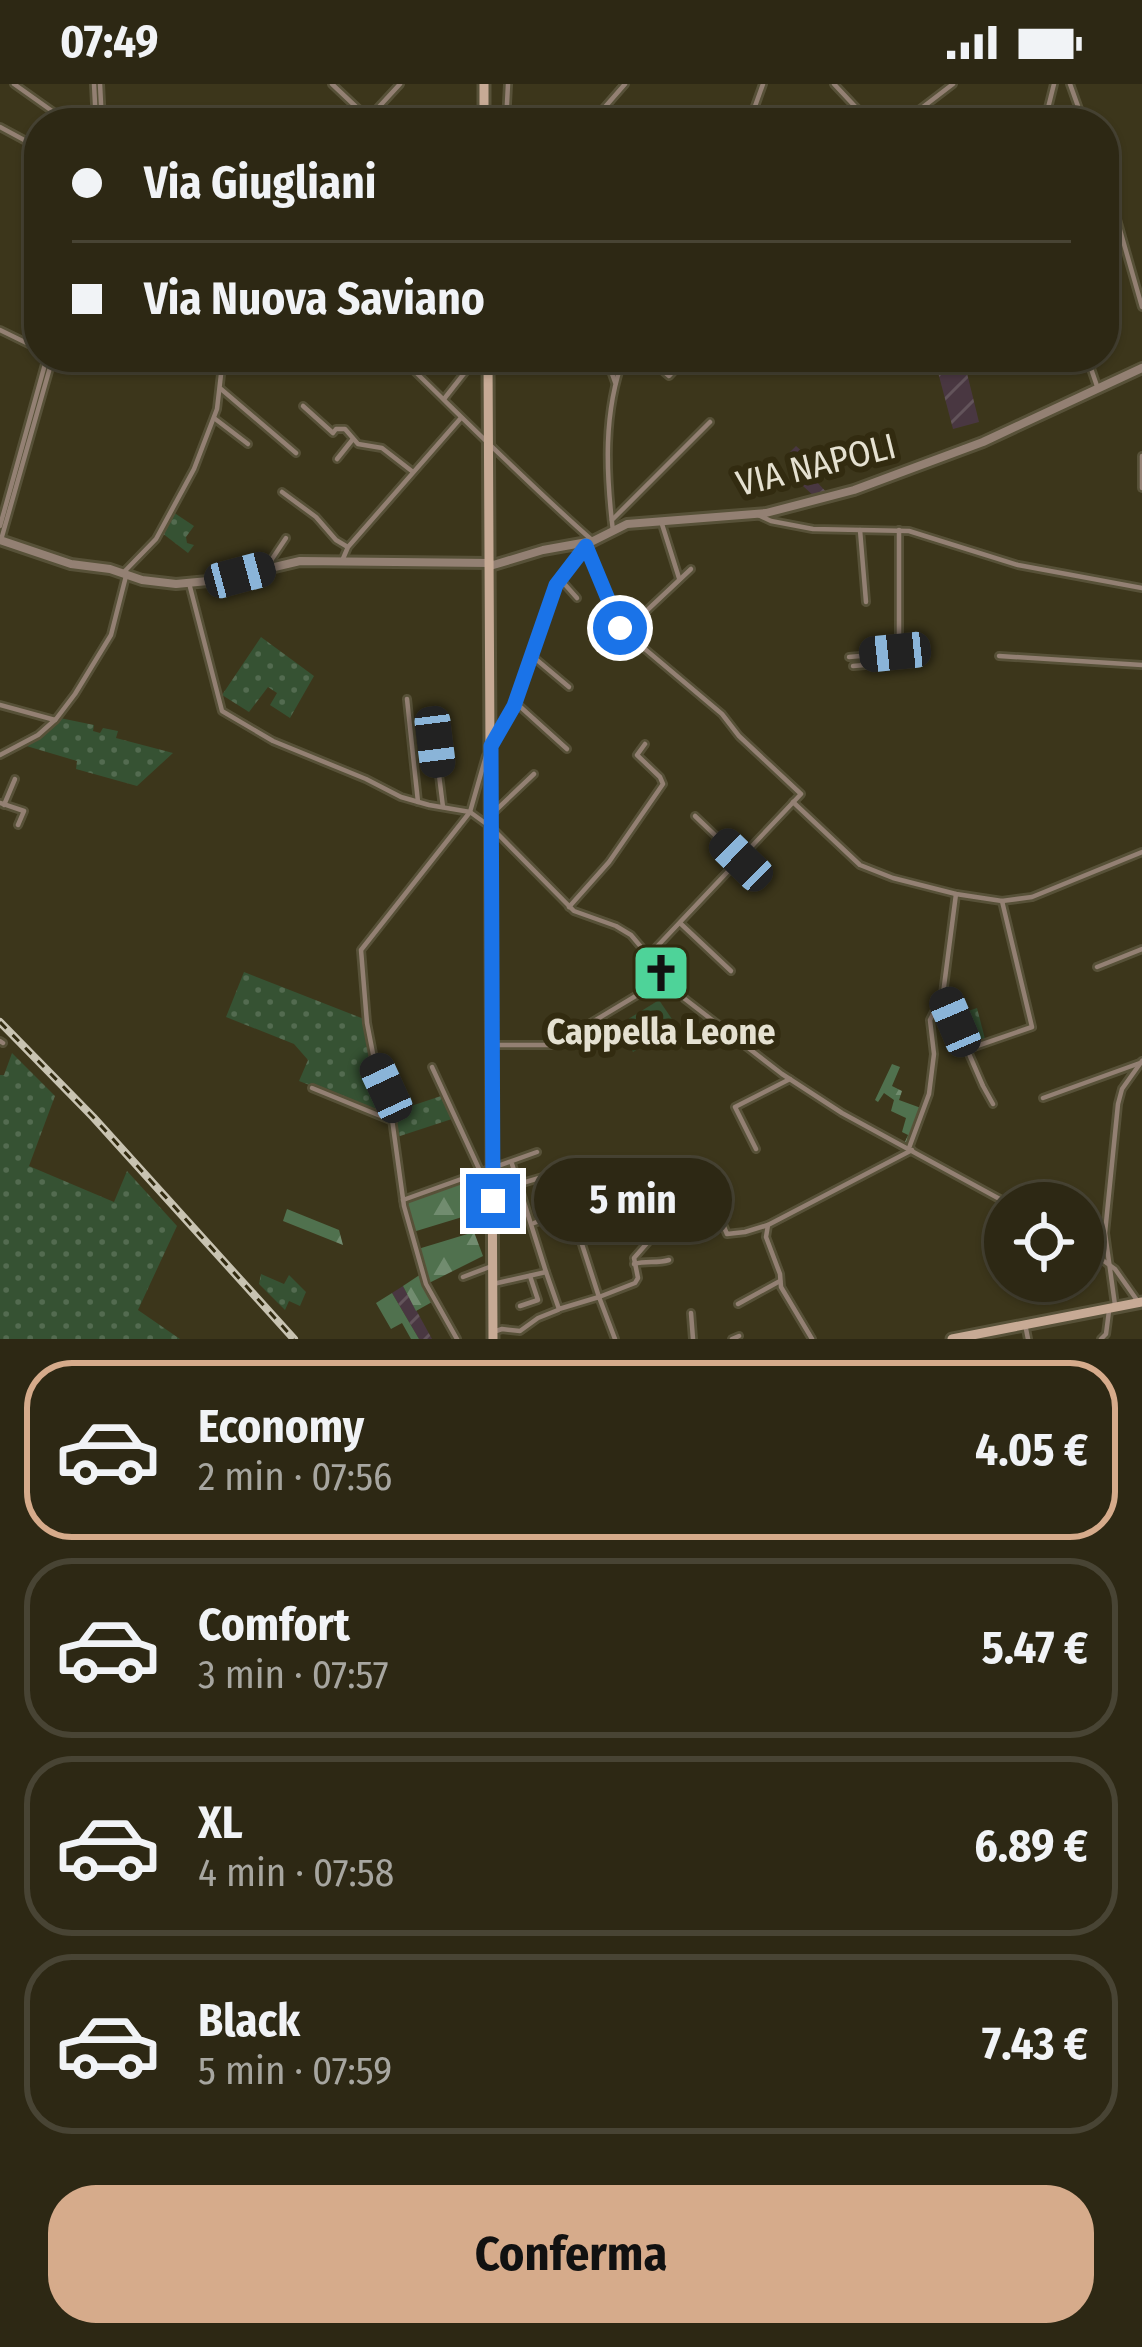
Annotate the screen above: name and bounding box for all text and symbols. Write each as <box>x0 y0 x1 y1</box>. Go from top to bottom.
text: 07:49 <box>60 15 159 69</box>
text: Via Giugliani <box>144 156 376 210</box>
text: Via Nuova Saviano <box>144 272 485 326</box>
street label: VIA NAPOLI <box>732 424 900 506</box>
car <box>201 548 279 602</box>
route start <box>593 601 647 655</box>
car <box>857 630 933 674</box>
car <box>413 704 457 780</box>
car <box>703 822 779 898</box>
church icon: Cappella Leone <box>630 942 692 1004</box>
car <box>924 982 986 1062</box>
place label: Cappella Leone <box>546 1010 776 1054</box>
car <box>354 1048 418 1128</box>
callout: 5 min <box>535 1159 733 1243</box>
route end <box>466 1174 520 1228</box>
text: 5 min <box>589 1177 677 1223</box>
map controls <box>984 1182 1104 1302</box>
button: locate <box>984 1182 1104 1302</box>
icon: car <box>54 1396 162 1504</box>
text: Economy <box>198 1400 364 1454</box>
text: 4.05 € <box>975 1423 1088 1477</box>
text: 2 min · 07:56 <box>198 1454 392 1500</box>
icon: car <box>54 1594 162 1702</box>
text: Comfort <box>198 1598 350 1652</box>
text: 5.47 € <box>982 1621 1088 1675</box>
text: 3 min · 07:57 <box>198 1652 388 1698</box>
icon: car <box>54 1792 162 1900</box>
text: XL <box>198 1796 243 1850</box>
text: 6.89 € <box>974 1819 1088 1873</box>
text: 4 min · 07:58 <box>198 1850 394 1896</box>
icon: car <box>54 1990 162 2098</box>
text: Black <box>198 1994 300 2048</box>
text: 7.43 € <box>982 2017 1088 2071</box>
text: 5 min · 07:59 <box>198 2048 392 2094</box>
button: Conferma <box>48 2185 1094 2323</box>

